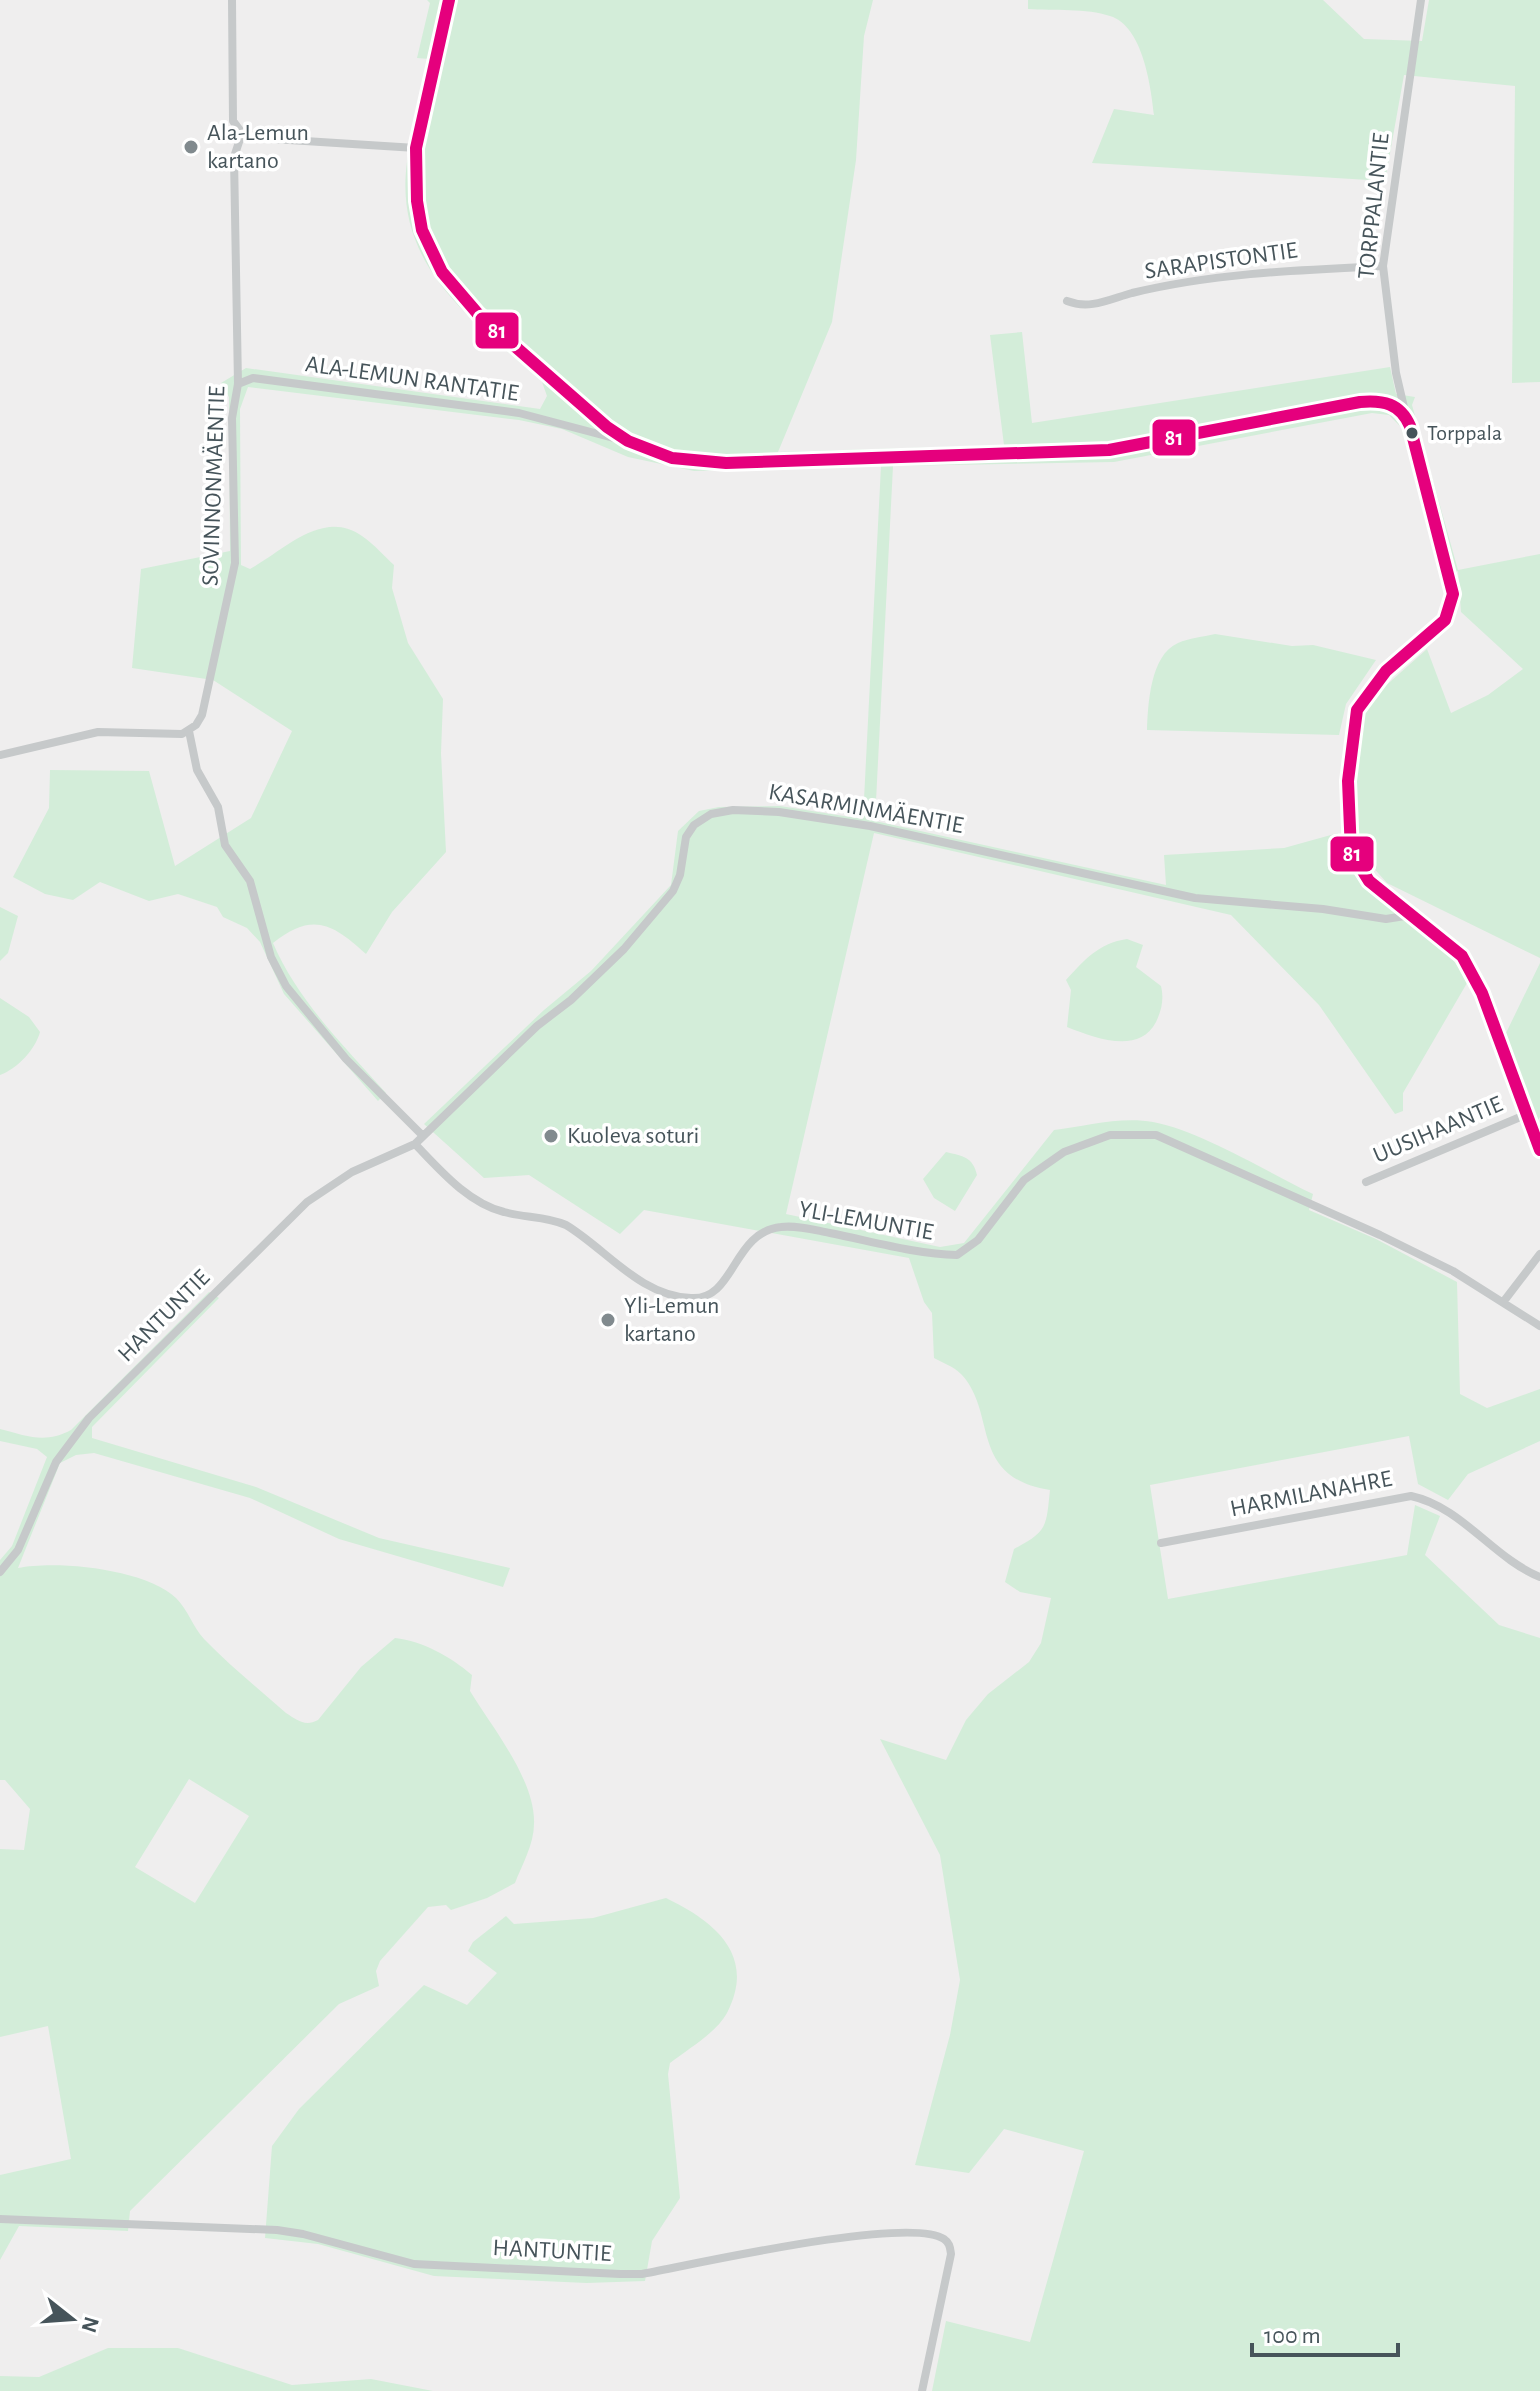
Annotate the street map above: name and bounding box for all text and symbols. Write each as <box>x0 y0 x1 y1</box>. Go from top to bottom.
place label: Ala-Lemun kartano <box>207 121 309 173</box>
street label: TORPPALANTIE <box>1354 131 1394 280</box>
marker: Ala-Lemun kartano <box>182 138 200 156</box>
street label: SARAPISTONTIE <box>1143 238 1299 284</box>
line badge: 81 <box>474 311 520 350</box>
text: 81 <box>488 320 506 342</box>
street label: ALA-LEMUN RANTATIE <box>304 352 521 406</box>
street label: SOVINNONMÄENTIE <box>198 385 230 587</box>
line badge: 81 <box>1151 418 1197 457</box>
place label: Torppala <box>1427 422 1502 444</box>
marker: Torppala <box>1404 425 1420 441</box>
text: 81 <box>1165 427 1183 449</box>
street label: KASARMINMÄENTIE <box>767 779 966 838</box>
line badge: 81 <box>1329 835 1375 873</box>
text: 81 <box>1343 843 1361 865</box>
street label: UUSIHAANTIE <box>1370 1092 1506 1168</box>
place label: Kuoleva soturi <box>567 1124 699 1148</box>
marker: Kuoleva soturi <box>542 1127 560 1145</box>
street label: YLI-LEMUNTIE <box>797 1197 936 1245</box>
street label: HANTUNTIE <box>113 1265 215 1367</box>
place label: Yli-Lemun kartano <box>624 1294 719 1346</box>
marker: Yli-Lemun kartano <box>599 1311 617 1329</box>
street label: HARMILANAHRE <box>1228 1466 1394 1521</box>
street label: HANTUNTIE <box>492 2236 612 2266</box>
north arrow <box>32 2279 112 2359</box>
scale bar <box>1252 2307 1398 2357</box>
text: N <box>77 2314 103 2335</box>
text: 100 m <box>1264 2324 1321 2348</box>

